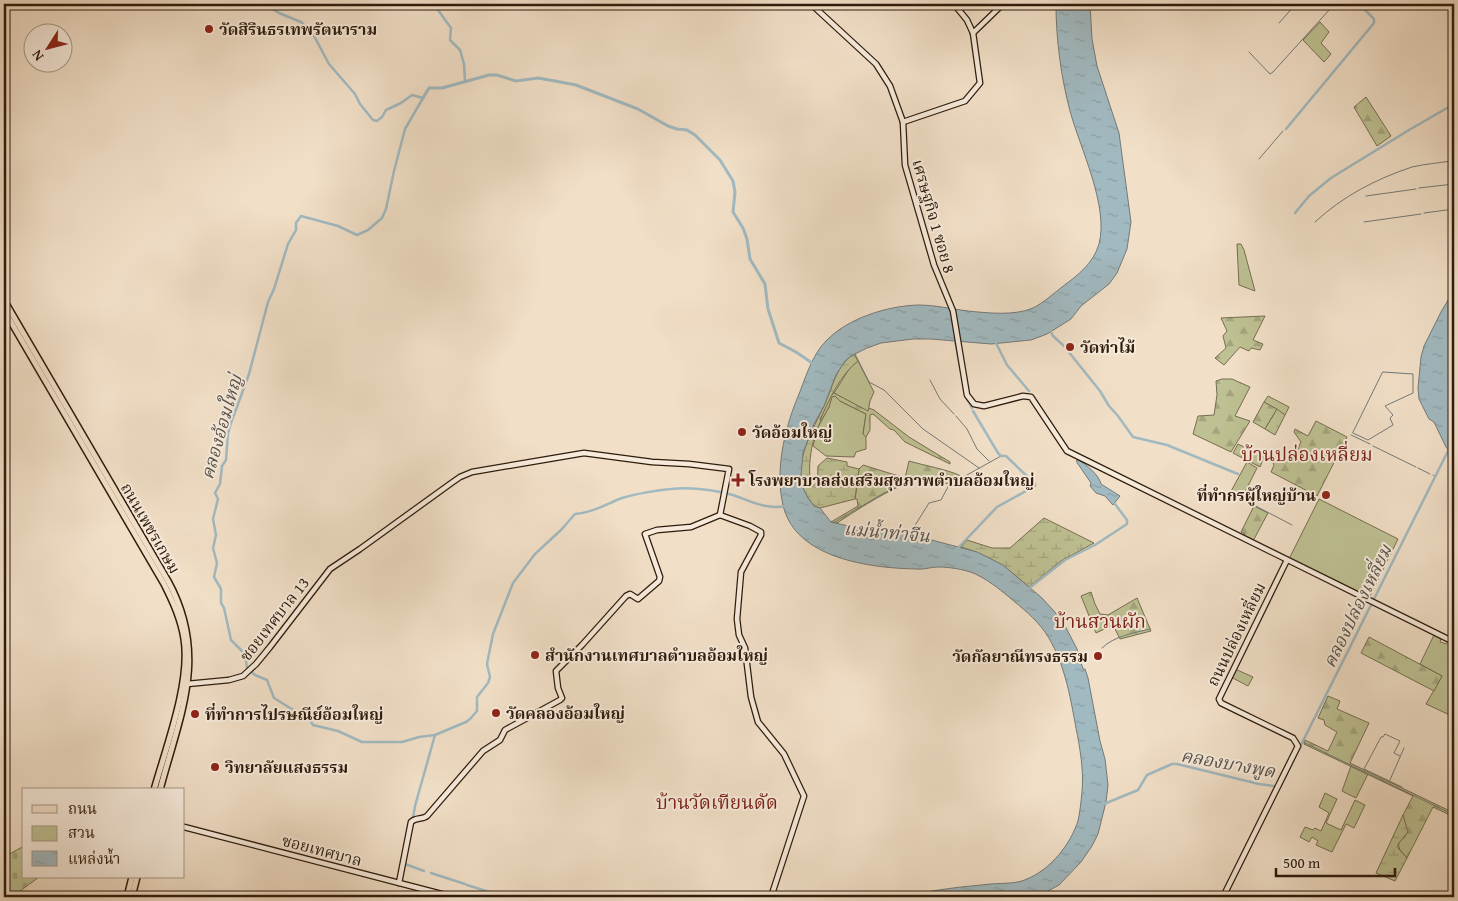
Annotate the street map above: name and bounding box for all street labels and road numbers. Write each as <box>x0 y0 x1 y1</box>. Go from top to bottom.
street label: เศรษฐกิจ 1 ซอย 8 <box>906 156 962 276</box>
street label: ถนนเพชรเกษม <box>115 478 187 578</box>
street label: ซอยเทศบาล 13 <box>233 572 315 666</box>
street label: ถนนปล่องเหลี่ยม <box>1200 578 1272 690</box>
street label: ซอยเทศบาล <box>279 828 365 872</box>

